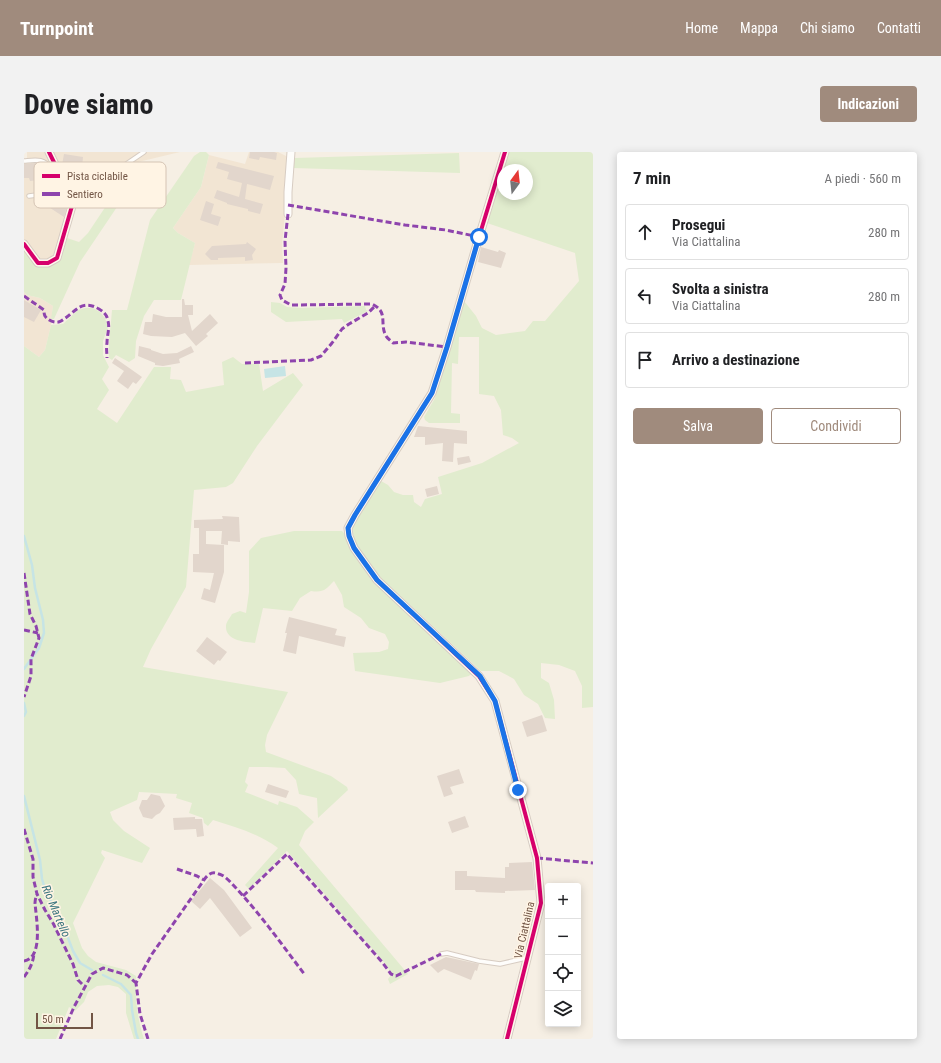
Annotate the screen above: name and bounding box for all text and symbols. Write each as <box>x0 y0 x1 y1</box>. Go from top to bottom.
text: Turnpoint <box>20 17 94 40</box>
text: Home <box>685 20 718 36</box>
text: Mappa <box>740 20 778 36</box>
text: Chi siamo <box>800 20 855 36</box>
text: Contatti <box>877 20 921 36</box>
button: Indicazioni <box>820 86 917 122</box>
text: Dove siamo <box>24 88 153 121</box>
legend <box>34 162 166 208</box>
north arrow <box>497 164 533 200</box>
text: 7 min <box>633 168 671 188</box>
text: Pista ciclabile <box>67 170 128 183</box>
text: A piedi · 560 m <box>824 171 901 186</box>
text: Sentiero <box>67 188 103 201</box>
text: Prosegui <box>672 216 725 234</box>
icon: ahead <box>634 221 656 243</box>
text: 280 m <box>868 225 900 240</box>
route start <box>470 228 488 246</box>
text: Via Ciattalina <box>672 234 740 249</box>
text: Svolta a sinistra <box>672 280 769 298</box>
icon: left <box>634 285 656 307</box>
text: 280 m <box>868 289 900 304</box>
text: Via Ciattalina <box>672 298 740 313</box>
icon: arrive <box>634 349 656 371</box>
text: Arrivo a destinazione <box>672 351 800 369</box>
button: Salva <box>633 408 763 444</box>
button: Condividi <box>771 408 901 444</box>
route end <box>509 781 527 799</box>
water label: Rio Martello <box>39 883 73 940</box>
map controls <box>545 883 581 1027</box>
button: + <box>545 883 581 919</box>
street label: Via Ciattalina <box>512 900 537 960</box>
button: − <box>545 919 581 955</box>
button: locate <box>545 955 581 991</box>
button: layers <box>545 991 581 1027</box>
scale bar <box>36 1011 93 1030</box>
text: 50 m <box>42 1013 64 1026</box>

